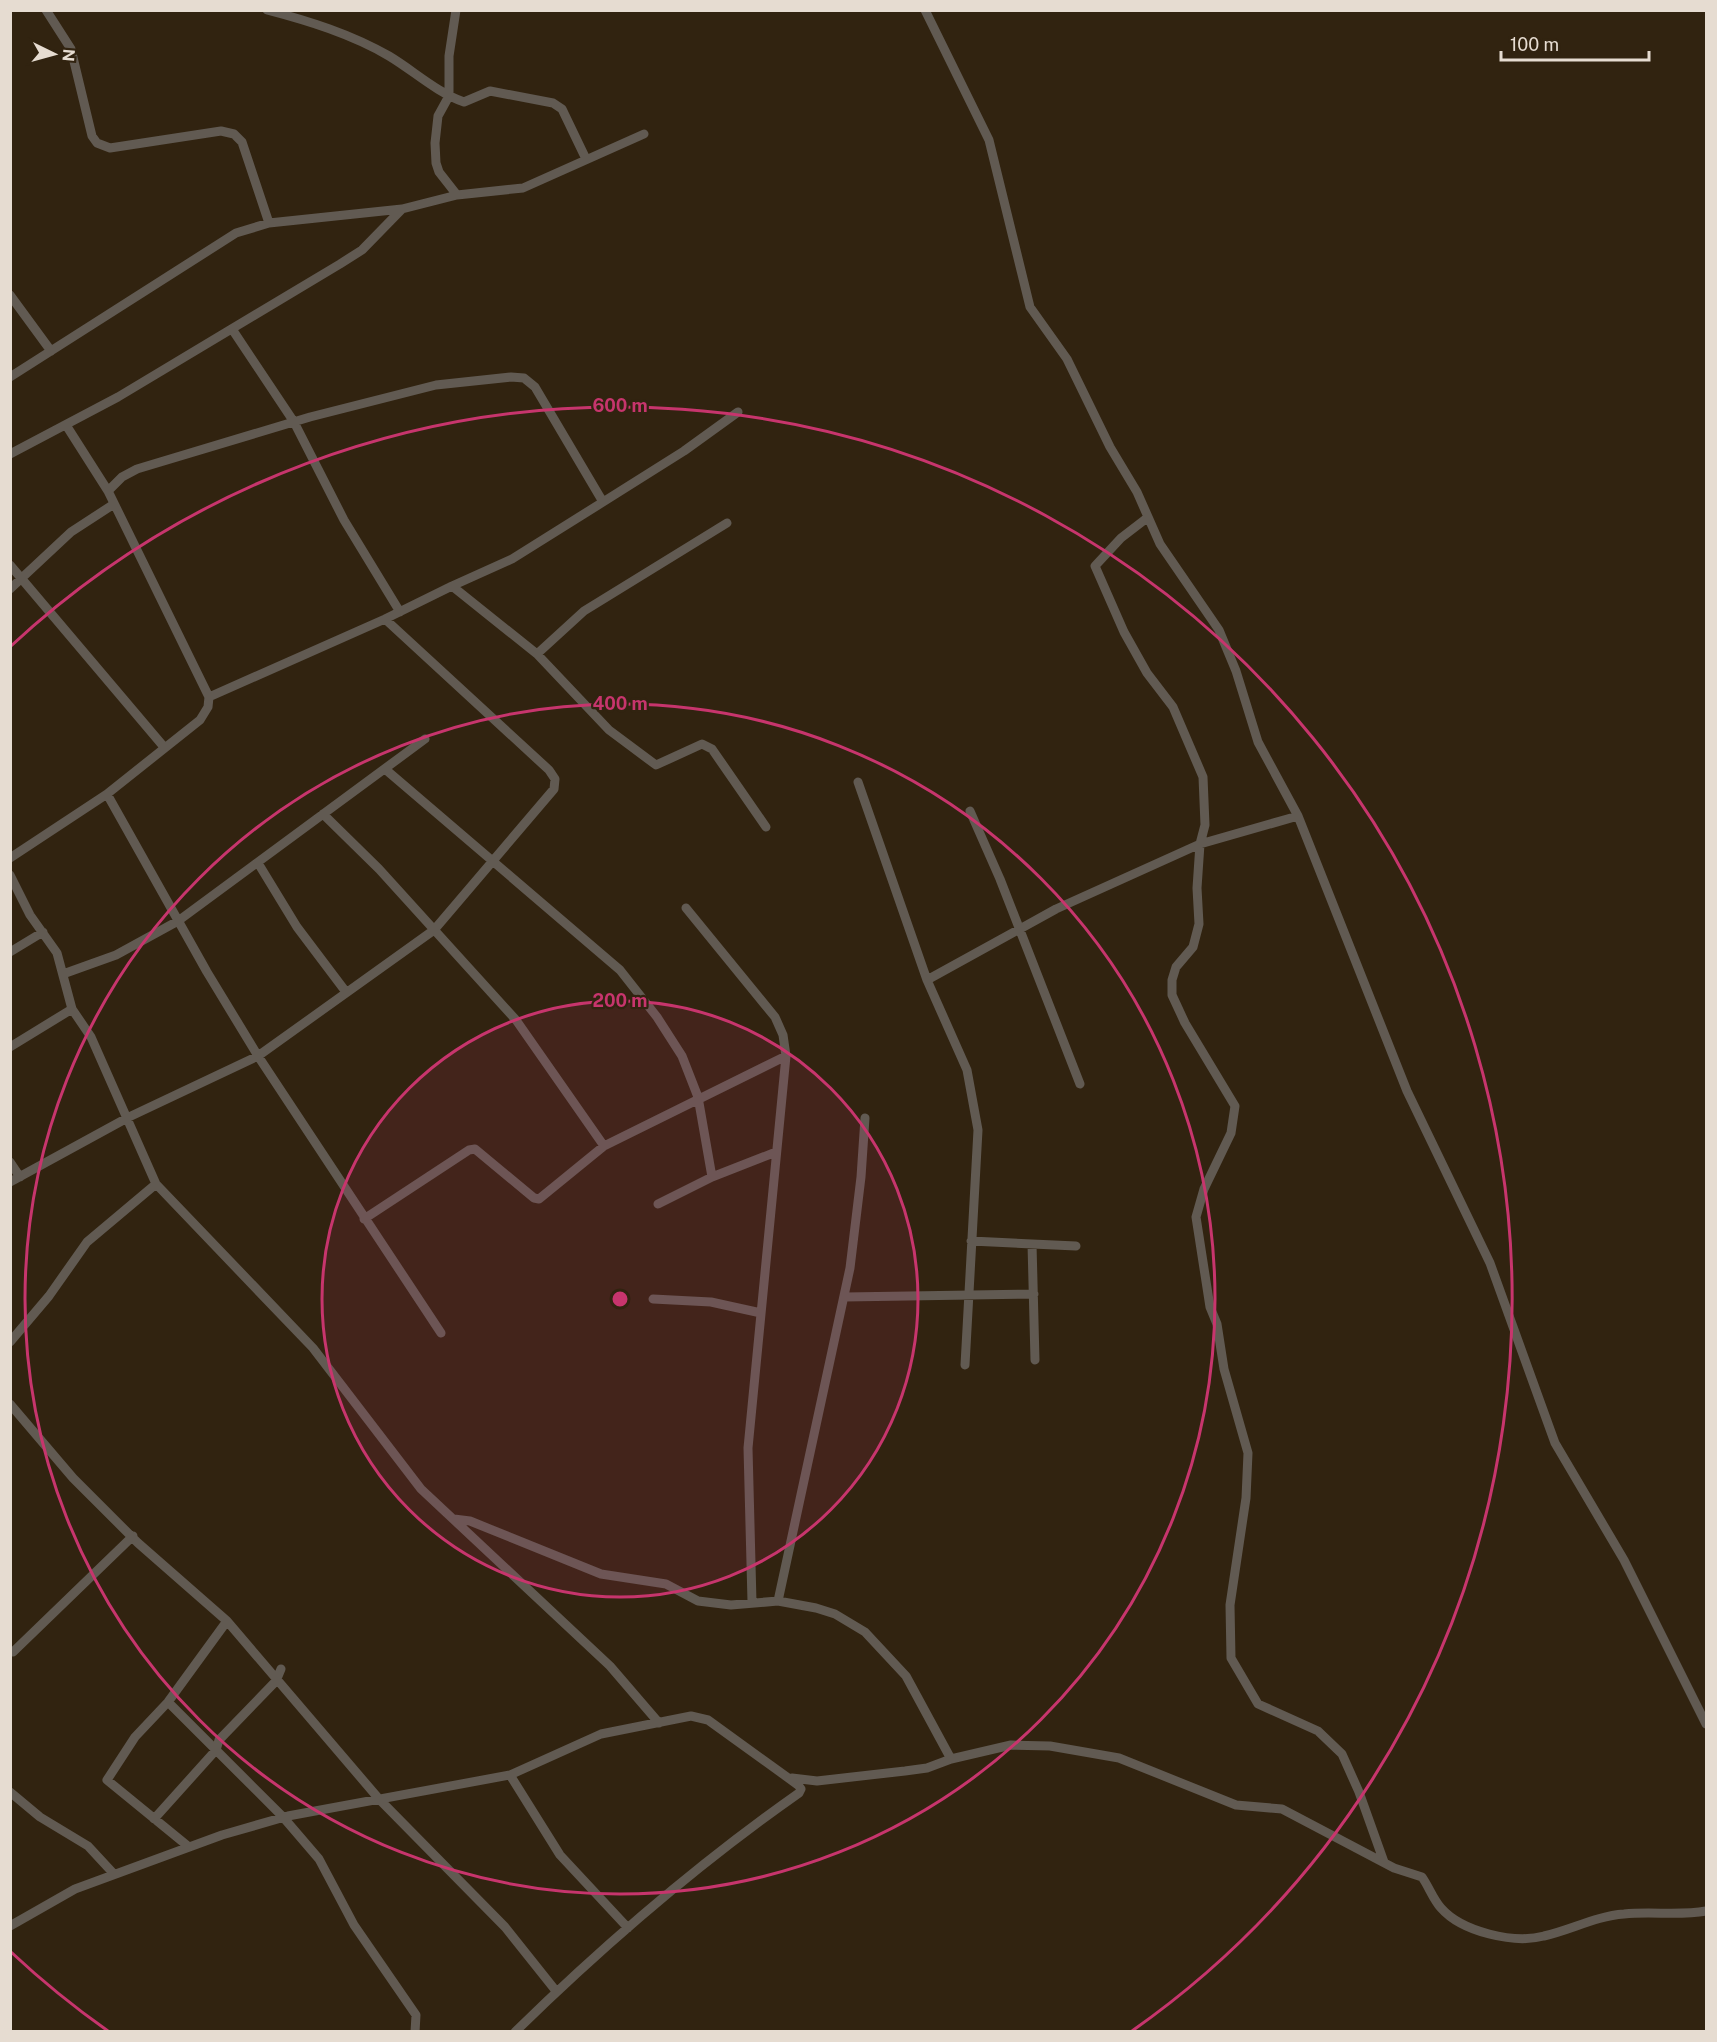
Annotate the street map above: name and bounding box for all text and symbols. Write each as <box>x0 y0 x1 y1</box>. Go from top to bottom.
north arrow <box>24 24 84 84</box>
scale bar <box>1501 24 1650 62</box>
text: 100 m <box>1510 34 1559 55</box>
text: N <box>58 48 78 62</box>
text: 600 m <box>592 395 648 416</box>
text: 400 m <box>592 693 648 714</box>
text: 200 m <box>593 990 647 1011</box>
centre of rings <box>610 1289 630 1309</box>

